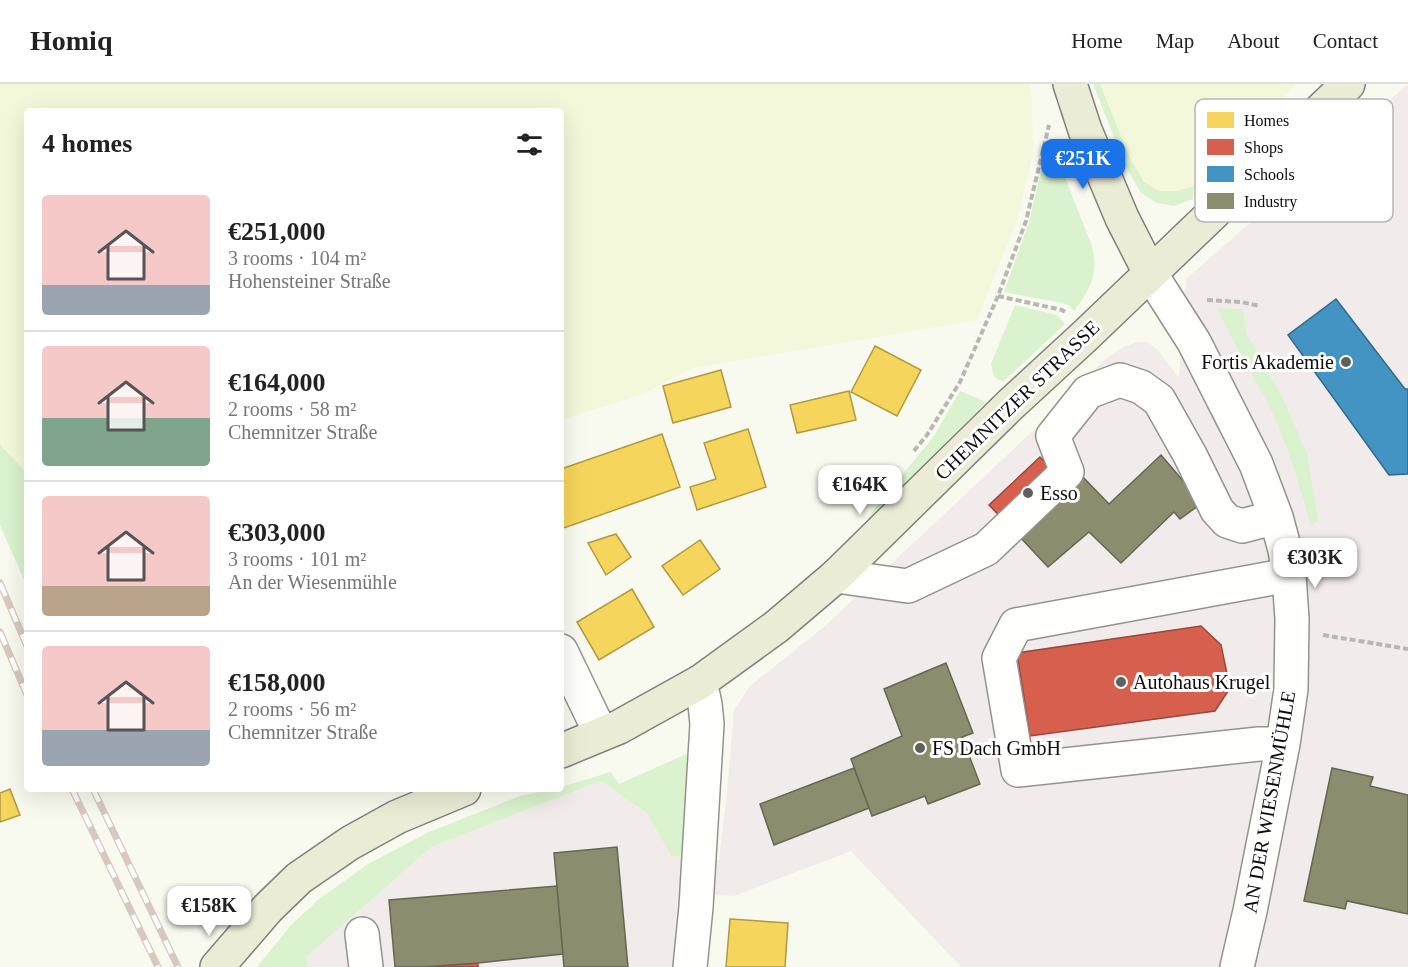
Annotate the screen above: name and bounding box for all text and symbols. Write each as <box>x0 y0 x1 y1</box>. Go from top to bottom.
text: Homiq <box>30 25 112 56</box>
text: Home <box>1071 29 1123 53</box>
text: Map <box>1156 29 1194 53</box>
text: About <box>1227 29 1280 53</box>
text: Contact <box>1313 29 1378 53</box>
legend <box>1195 99 1393 222</box>
text: Homes <box>1244 112 1289 129</box>
icon: filters <box>513 128 546 161</box>
text: 4 homes <box>42 129 132 158</box>
pin: €251K <box>1041 139 1125 190</box>
text: Shops <box>1244 139 1283 157</box>
text: €251K <box>1055 147 1111 169</box>
text: Schools <box>1244 166 1295 183</box>
text: Industry <box>1244 193 1297 211</box>
text: €251,000 <box>228 217 326 246</box>
icon: home <box>90 219 162 291</box>
text: 3 rooms · 104 m² <box>228 247 366 269</box>
text: Hohensteiner Straße <box>228 270 391 292</box>
street label: CHEMNITZER STRASSE <box>930 316 1104 484</box>
place label: Fortis Akademie <box>1201 351 1334 373</box>
marker: Fortis Akademie <box>1339 355 1353 369</box>
text: €164,000 <box>228 368 326 397</box>
icon: home <box>90 370 162 442</box>
text: 2 rooms · 58 m² <box>228 398 356 420</box>
text: Chemnitzer Straße <box>228 421 377 443</box>
pin: €164K <box>818 465 902 516</box>
text: €164K <box>832 473 888 495</box>
place label: Esso <box>1040 482 1078 504</box>
marker: Esso <box>1021 486 1035 500</box>
text: €303,000 <box>228 518 326 547</box>
icon: home <box>90 520 162 592</box>
pin: €303K <box>1273 538 1357 589</box>
text: €303K <box>1287 546 1343 568</box>
text: 3 rooms · 101 m² <box>228 548 366 570</box>
text: An der Wiesenmühle <box>228 571 397 593</box>
text: €158,000 <box>228 668 326 697</box>
icon: home <box>90 670 162 742</box>
place label: Autohaus Krugel <box>1133 671 1271 694</box>
marker: Autohaus Krugel <box>1114 675 1128 689</box>
street label: AN DER WIESENMÜHLE <box>1239 689 1299 915</box>
text: 2 rooms · 56 m² <box>228 698 356 720</box>
text: Chemnitzer Straße <box>228 721 377 743</box>
place label: FS Dach GmbH <box>932 737 1061 759</box>
marker: FS Dach GmbH <box>913 741 927 755</box>
pin: €158K <box>167 886 251 937</box>
text: €158K <box>181 894 237 916</box>

